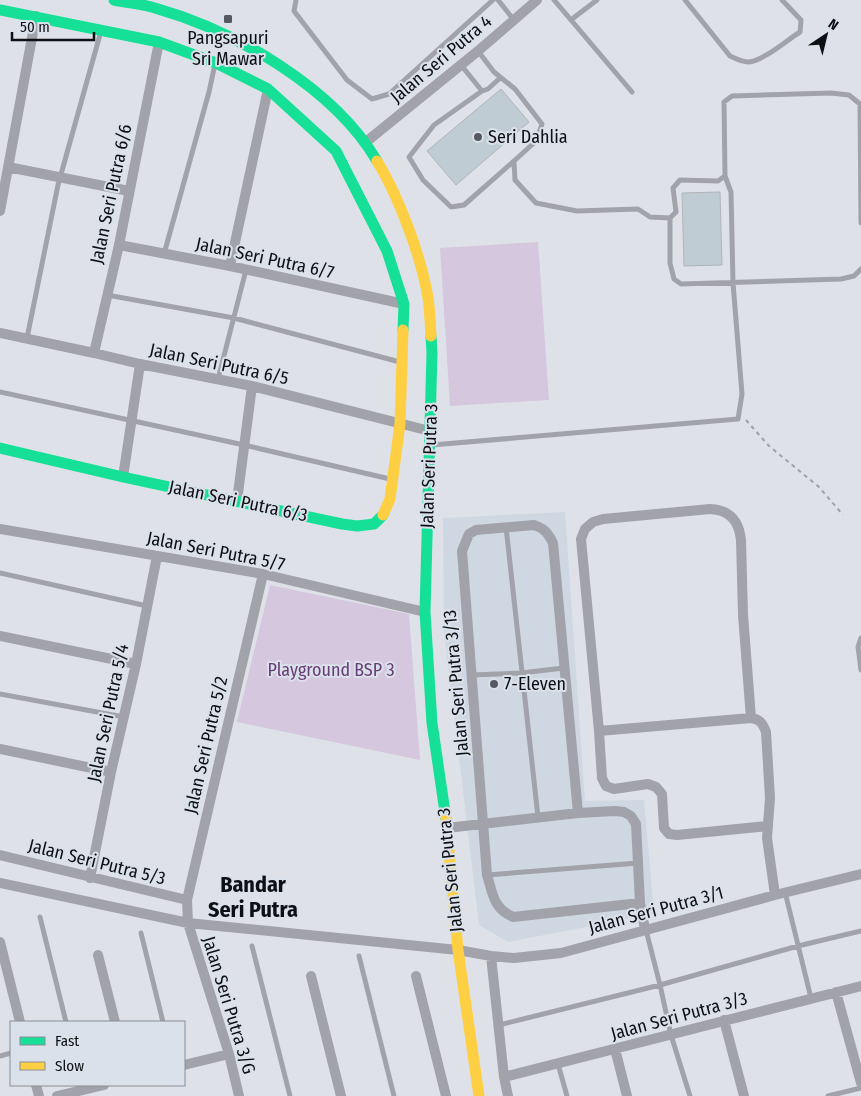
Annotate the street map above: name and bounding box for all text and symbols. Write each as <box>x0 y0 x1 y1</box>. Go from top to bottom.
scale bar <box>12 10 95 42</box>
street label: Jalan Seri Putra 4 <box>386 10 496 108</box>
north arrow <box>801 10 851 60</box>
marker: Pangsapuri Sri Mawar <box>222 13 234 25</box>
text: N <box>825 15 841 34</box>
text: 50 m <box>20 18 50 36</box>
place label: Pangsapuri Sri Mawar <box>187 27 269 70</box>
street label: Jalan Seri Putra 6/6 <box>85 122 137 266</box>
place label: Seri Dahlia <box>488 126 568 148</box>
marker: Seri Dahlia <box>472 131 484 143</box>
street label: Jalan Seri Putra 6/7 <box>194 233 336 283</box>
street label: Jalan Seri Putra 6/5 <box>147 339 291 389</box>
street label: Jalan Seri Putra 3 <box>416 403 442 529</box>
street label: Jalan Seri Putra 6/3 <box>167 476 309 526</box>
street label: Jalan Seri Putra 5/7 <box>145 527 287 575</box>
street label: Jalan Seri Putra 3/13 <box>439 609 473 757</box>
street label: Jalan Seri Putra 5/4 <box>83 642 133 784</box>
park label: Playground BSP 3 <box>267 659 395 681</box>
place label: 7-Eleven <box>504 673 566 695</box>
street label: Jalan Seri Putra 5/2 <box>180 674 233 816</box>
marker: 7-Eleven <box>488 678 500 690</box>
street label: Jalan Seri Putra 3 <box>433 807 467 933</box>
street label: Jalan Seri Putra 5/3 <box>26 834 168 890</box>
district label: Bandar Seri Putra <box>208 871 298 923</box>
street label: Jalan Seri Putra 3/1 <box>586 881 726 939</box>
street label: Jalan Seri Putra 3/G <box>198 933 260 1077</box>
street label: Jalan Seri Putra 3/3 <box>608 987 750 1045</box>
legend <box>10 1021 185 1086</box>
text: Fast <box>55 1032 79 1050</box>
text: Slow <box>55 1057 84 1075</box>

